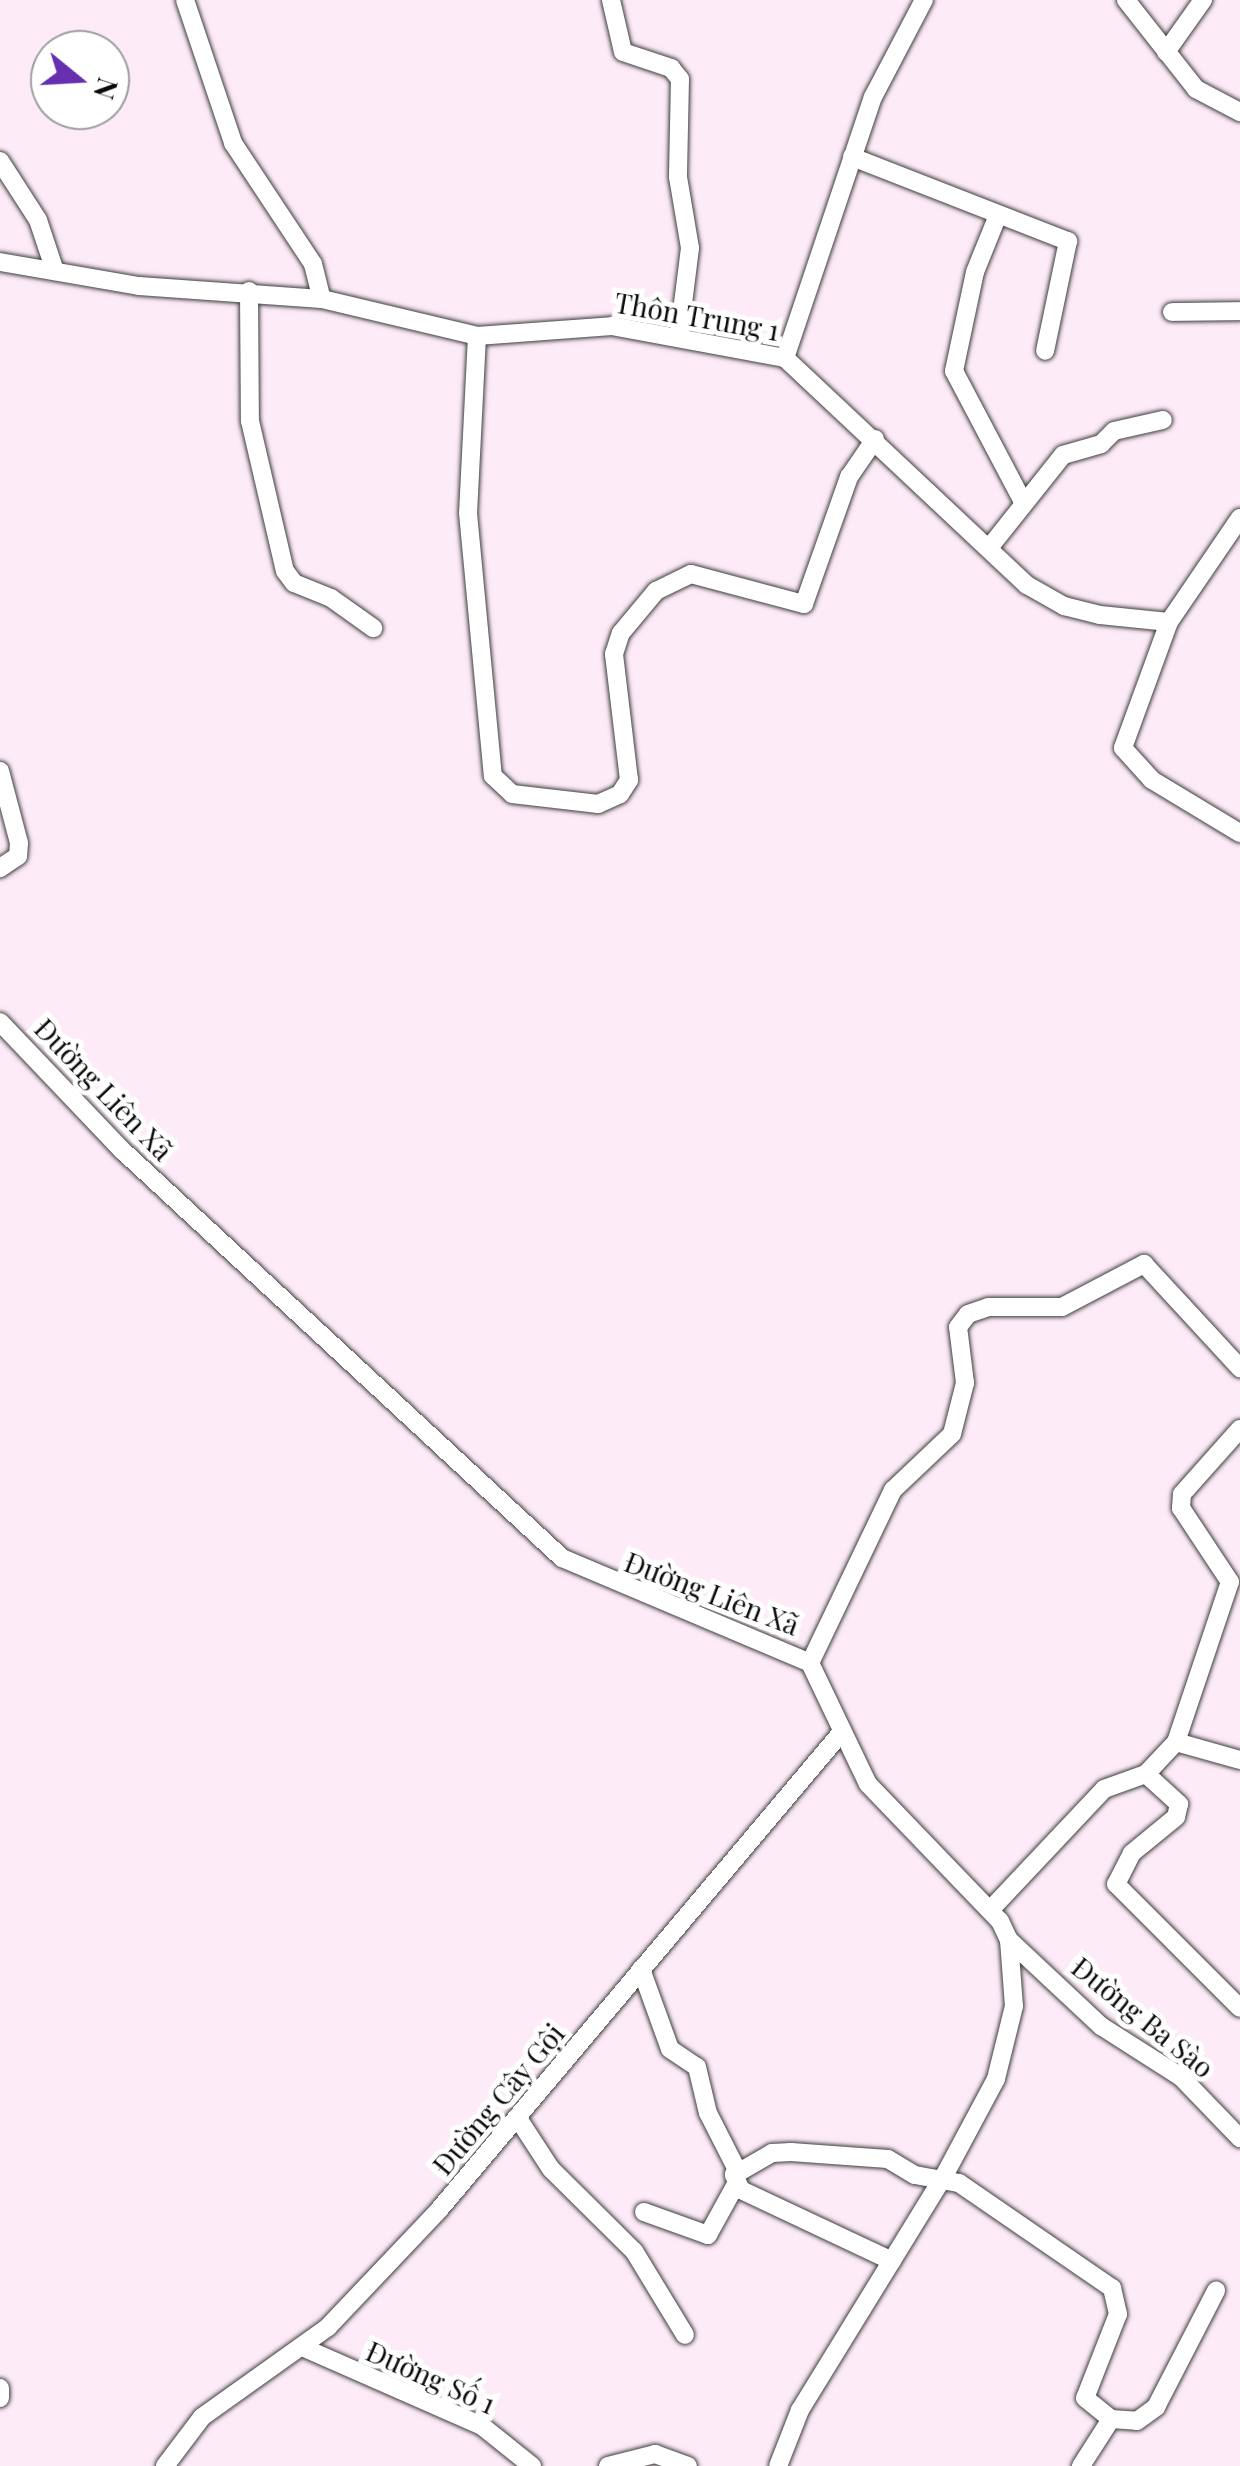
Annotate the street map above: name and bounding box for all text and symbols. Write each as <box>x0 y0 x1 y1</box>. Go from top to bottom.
north arrow <box>30 30 130 130</box>
text: N <box>86 73 128 104</box>
street label: Thôn Trung 1 <box>612 285 782 347</box>
street label: Đường Liên Xã <box>28 1011 180 1167</box>
street label: Đường Liên Xã <box>620 1544 804 1642</box>
street label: Đường Ba Sào <box>1065 1950 1221 2084</box>
street label: Đường Cây Gội <box>425 2016 571 2182</box>
street label: Đường Số 1 <box>361 2334 501 2420</box>

